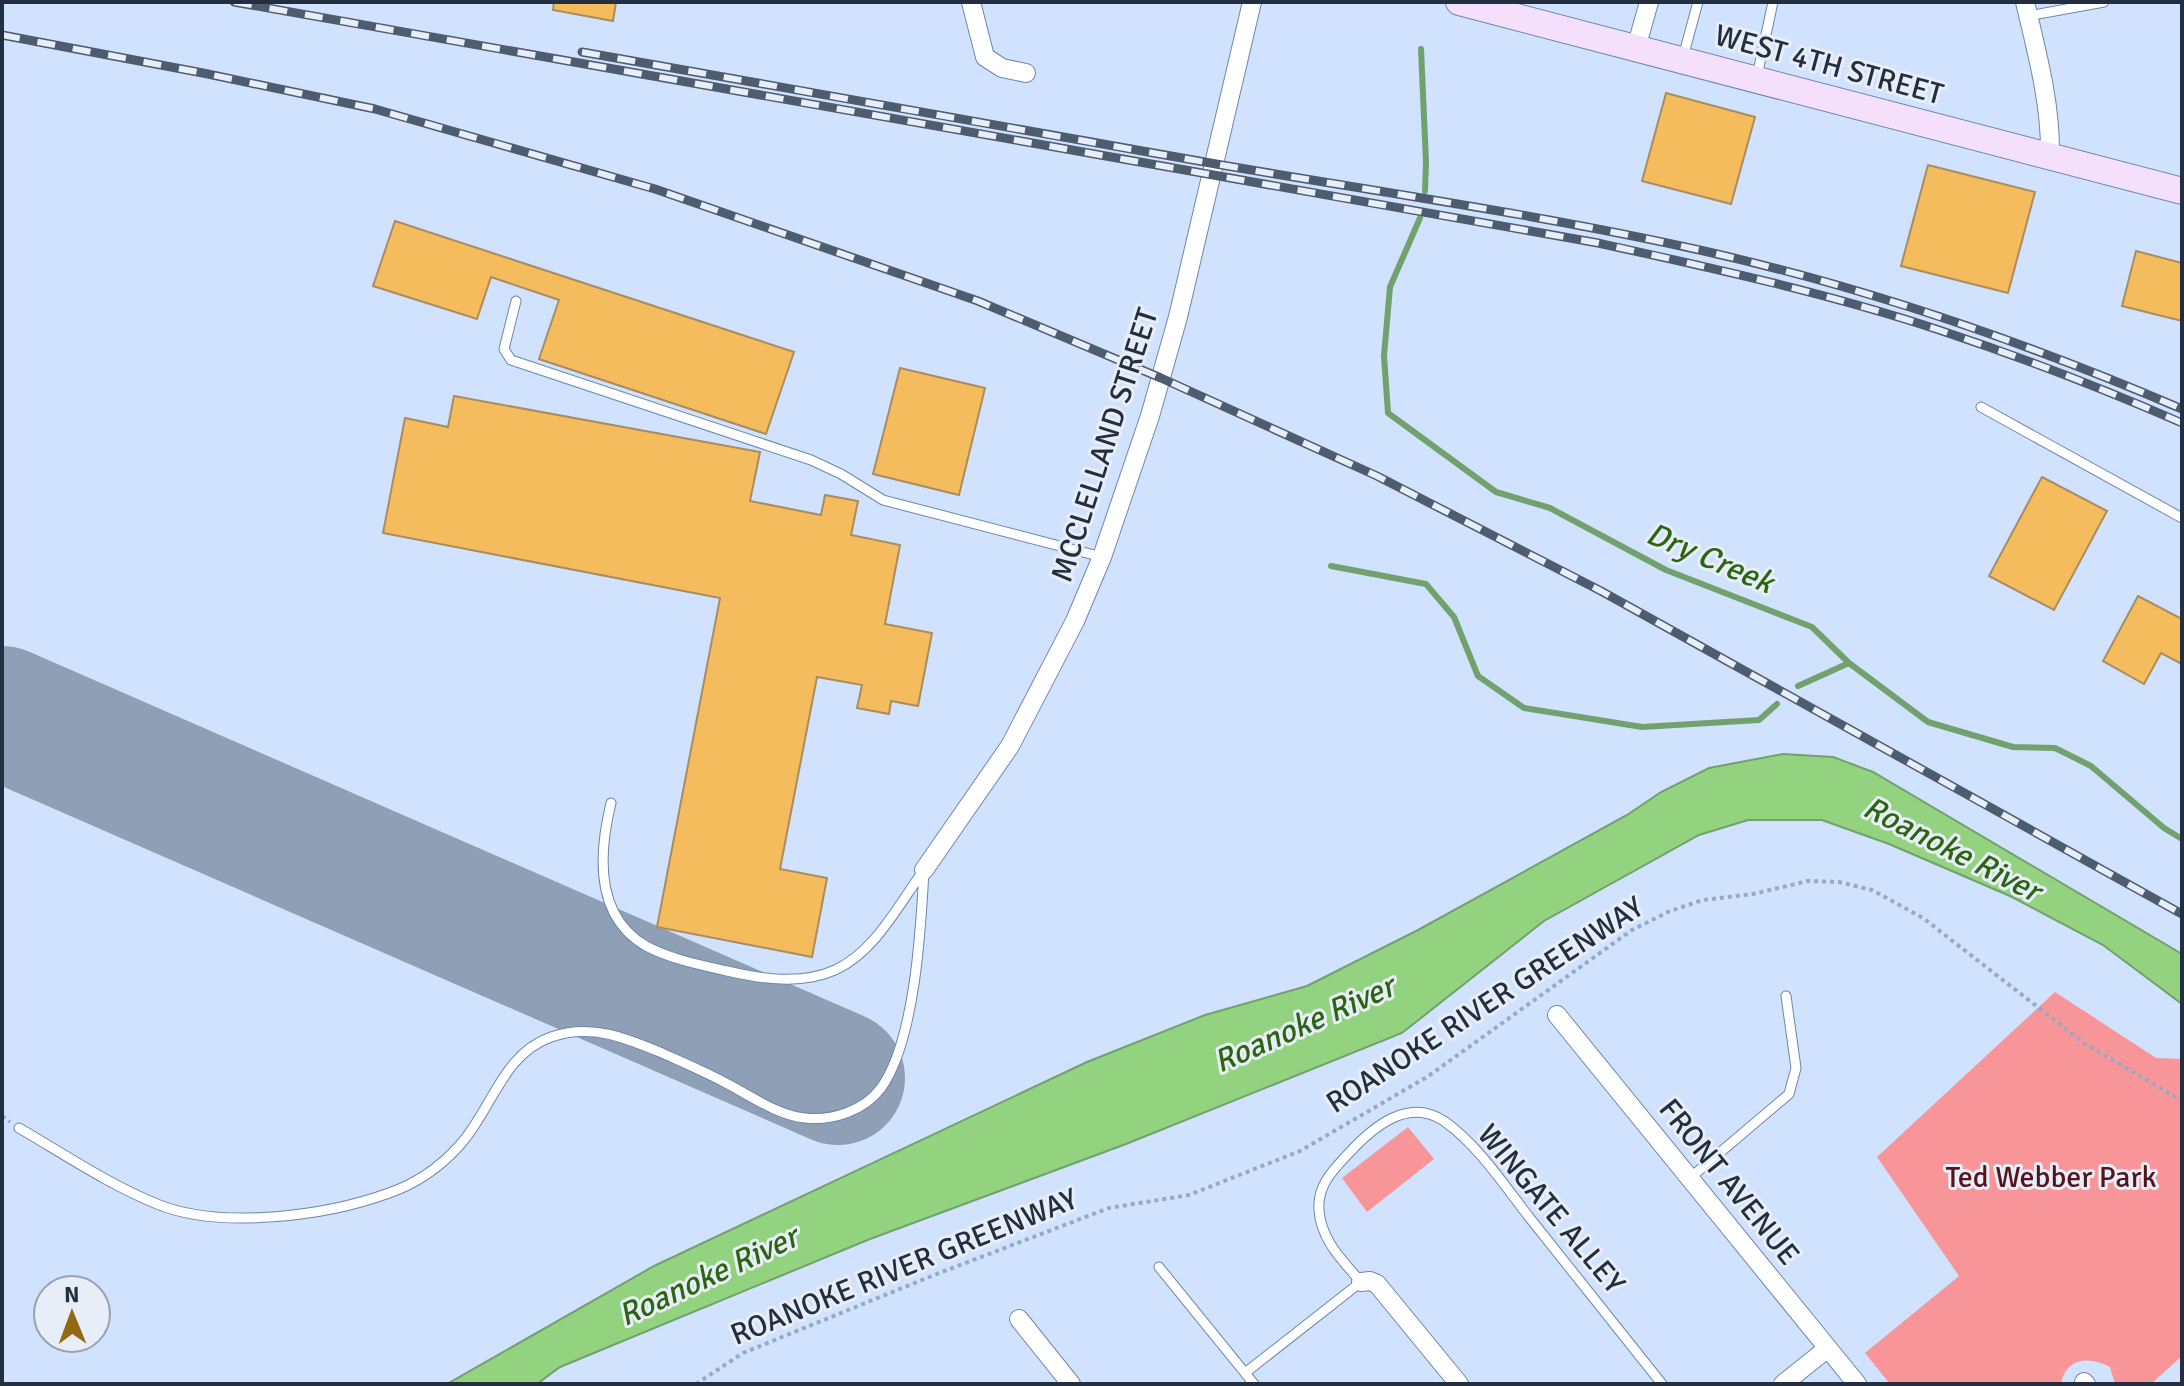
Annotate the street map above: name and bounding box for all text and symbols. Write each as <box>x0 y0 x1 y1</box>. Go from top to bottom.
street label: WEST 4TH STREET <box>1711 17 1947 113</box>
street label: MCCLELLAND STREET <box>1043 303 1167 586</box>
water label: Dry Creek <box>1641 514 1782 603</box>
water label: Roanoke River <box>1857 788 2051 912</box>
street label: ROANOKE RIVER GREENWAY <box>1319 889 1651 1121</box>
water label: Roanoke River <box>1208 965 1404 1081</box>
street label: FRONT AVENUE <box>1651 1091 1807 1273</box>
street label: WINGATE ALLEY <box>1469 1117 1633 1301</box>
park label: Ted Webber Park <box>1945 1159 2157 1196</box>
street label: ROANOKE RIVER GREENWAY <box>725 1180 1083 1354</box>
water label: Roanoke River <box>612 1216 808 1335</box>
north arrow <box>32 1274 112 1354</box>
text: N <box>64 1281 80 1308</box>

